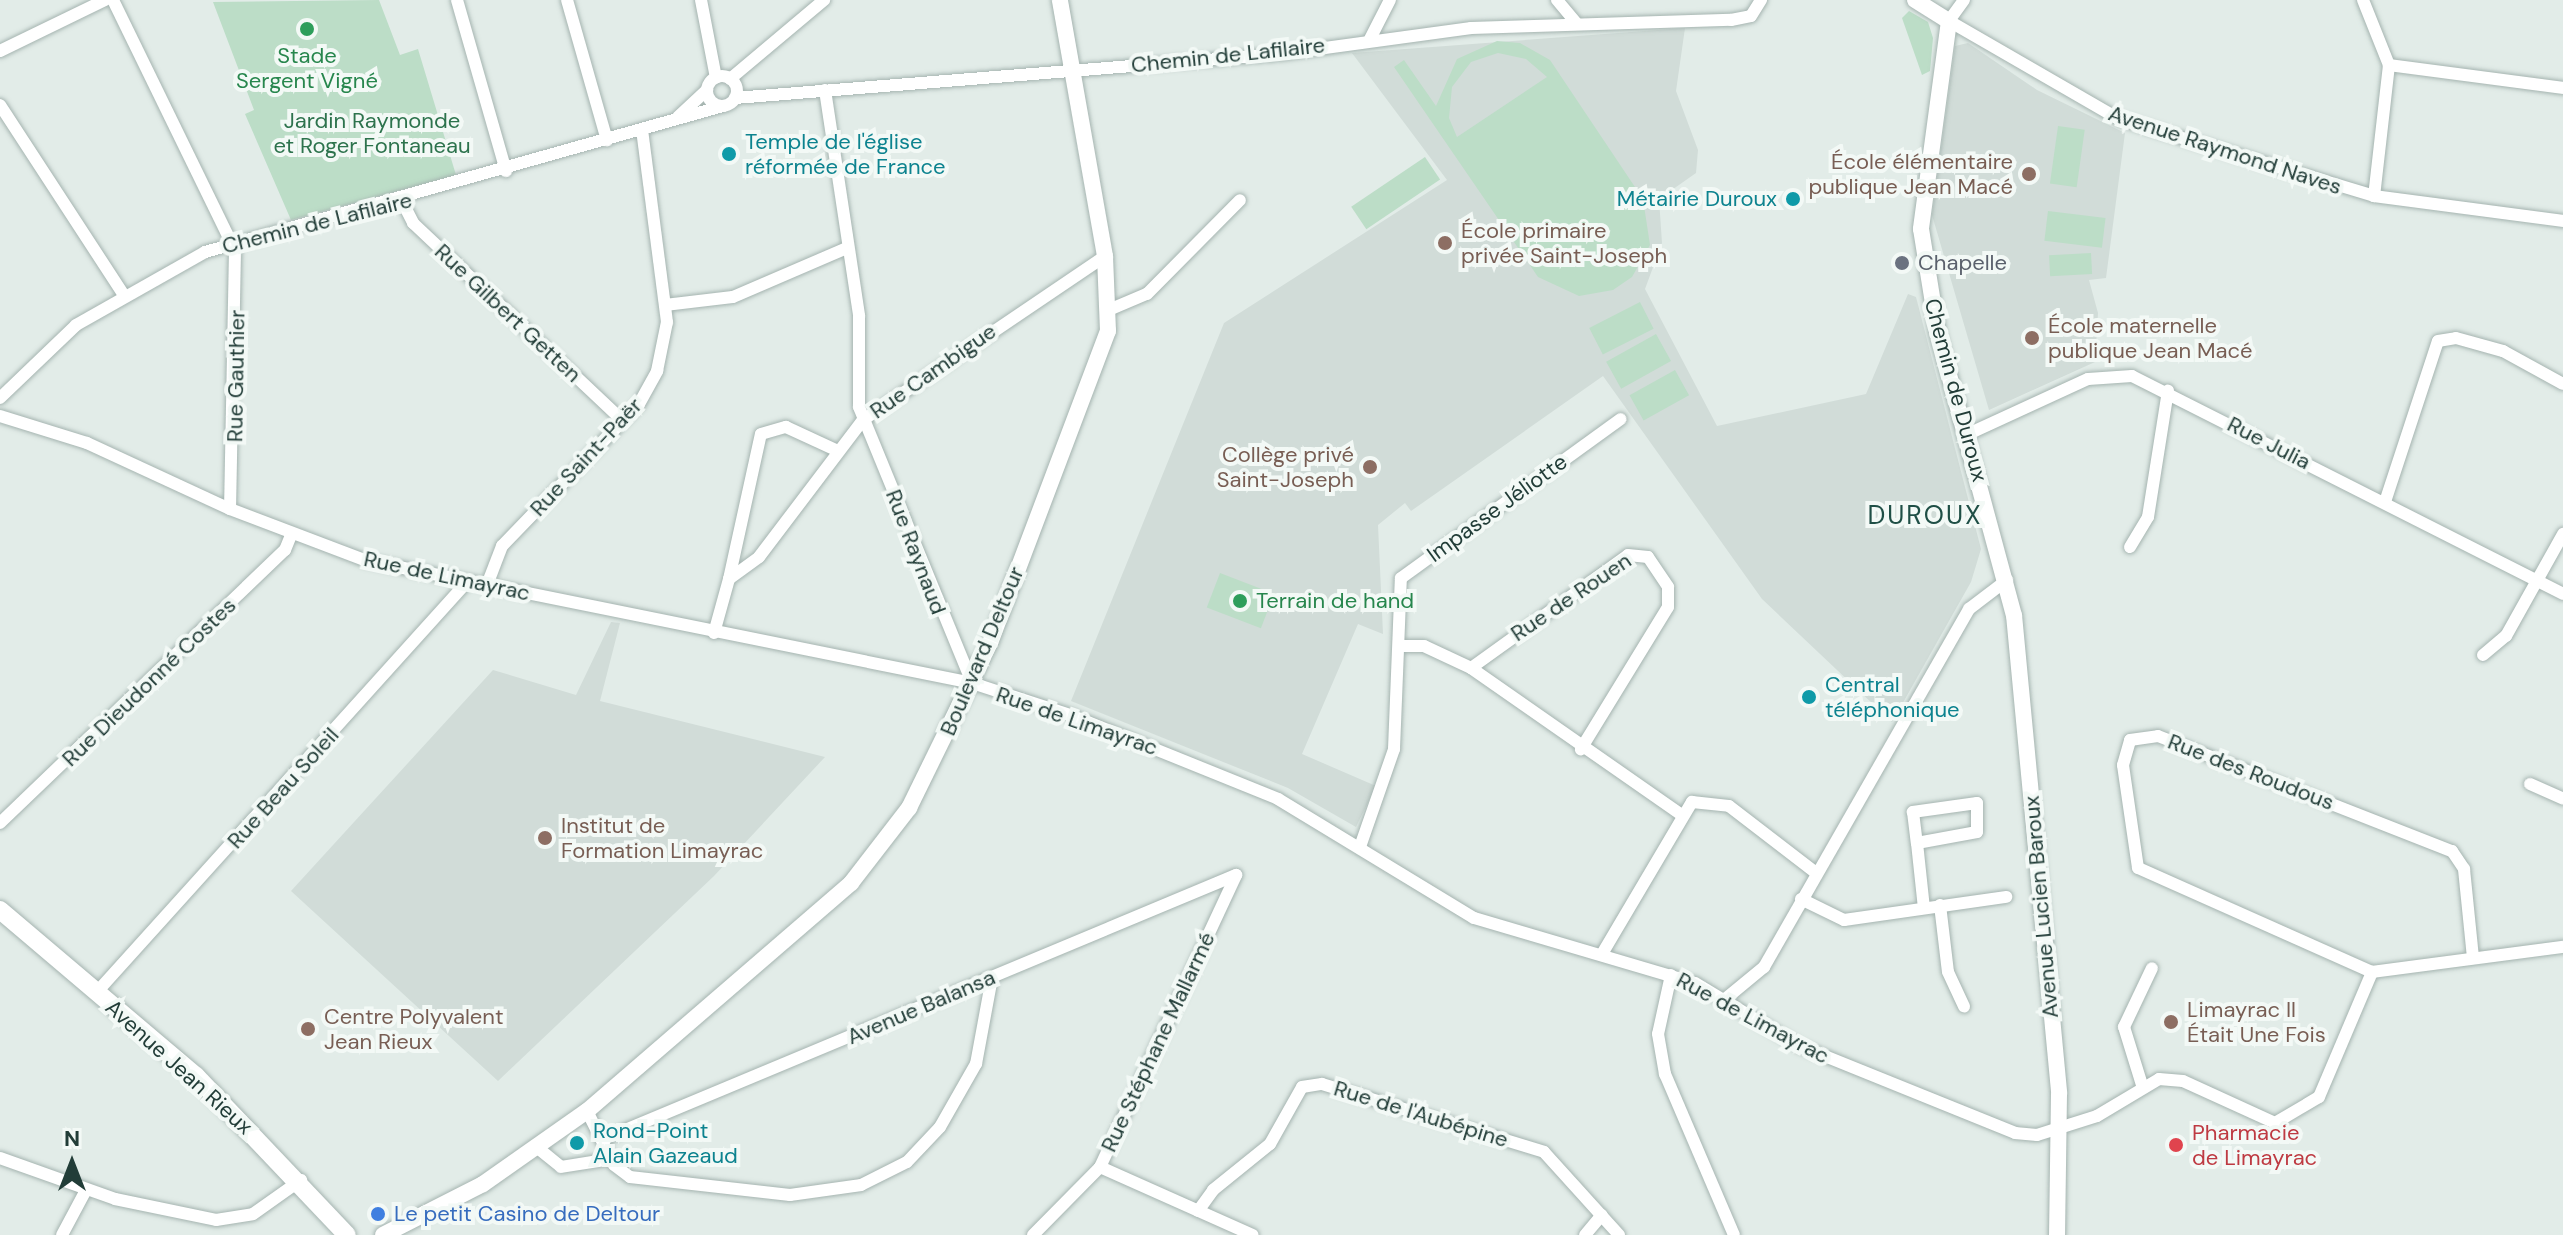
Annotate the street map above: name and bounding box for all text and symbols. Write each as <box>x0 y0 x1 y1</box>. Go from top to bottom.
marker: Stade Sergent Vigné <box>298 20 316 38</box>
street label: Chemin de Lafilaire <box>1130 32 1326 78</box>
place label: Stade Sergent Vigné <box>236 42 378 94</box>
street label: Avenue Raymond Naves <box>2105 100 2345 200</box>
park label: Jardin Raymonde et Roger Fontaneau <box>273 107 471 158</box>
place label: Temple de l'église réformée de France <box>745 128 946 180</box>
marker: Temple de l'église réformée de France <box>720 145 738 163</box>
place label: École élémentaire publique Jean Macé <box>1808 148 2013 200</box>
marker: École élémentaire publique Jean Macé <box>2020 165 2038 183</box>
place label: Métairie Duroux <box>1617 186 1777 212</box>
street label: Chemin de Lafilaire <box>219 187 415 259</box>
marker: Métairie Duroux <box>1784 190 1802 208</box>
place label: École primaire privée Saint-Joseph <box>1461 217 1667 268</box>
marker: École primaire privée Saint-Joseph <box>1436 234 1454 252</box>
street label: Rue Gilbert Getten <box>429 238 587 388</box>
place label: Chapelle <box>1918 250 2007 276</box>
marker: Chapelle <box>1893 254 1911 272</box>
street label: Chemin de Duroux <box>1919 296 1993 484</box>
street label: Rue Gauthier <box>222 310 250 442</box>
place label: École maternelle publique Jean Macé <box>2048 312 2253 364</box>
street label: Rue Cambigue <box>865 318 1001 424</box>
marker: École maternelle publique Jean Macé <box>2023 329 2041 347</box>
street label: Rue Saint-Paër <box>524 392 648 522</box>
street label: Rue Julia <box>2223 411 2315 475</box>
place label: Collège privé Saint-Joseph <box>1217 441 1354 492</box>
street label: Impasse Jéliotte <box>1422 448 1572 568</box>
marker: Collège privé Saint-Joseph <box>1361 458 1379 476</box>
street label: Rue Raynaud <box>880 486 952 618</box>
district label: DUROUX <box>1867 500 1983 532</box>
street label: Rue de Limayrac <box>362 545 532 607</box>
street label: Rue de Rouen <box>1506 547 1636 647</box>
street label: Boulevard Deltour <box>935 563 1029 739</box>
place label: Terrain de hand <box>1256 588 1414 614</box>
street label: Rue Dieudonné Costes <box>57 592 241 772</box>
marker: Terrain de hand <box>1231 592 1249 610</box>
place label: Central téléphonique <box>1825 671 1959 722</box>
street label: Rue de Limayrac <box>993 681 1161 761</box>
marker: Central téléphonique <box>1800 688 1818 706</box>
street label: Rue Beau Soleil <box>222 722 344 854</box>
street label: Rue des Roudous <box>2164 728 2338 816</box>
street label: Avenue Lucien Baroux <box>2018 795 2064 1019</box>
place label: Institut de Formation Limayrac <box>561 812 763 864</box>
marker: Institut de Formation Limayrac <box>536 829 554 847</box>
street label: Rue Stéphane Mallarmé <box>1095 928 1221 1156</box>
street label: Avenue Balansa <box>843 964 999 1050</box>
street label: Rue de Limayrac <box>1672 967 1834 1069</box>
street label: Avenue Jean Rieux <box>100 994 258 1140</box>
place label: Limayrac Il Était Une Fois <box>2187 996 2326 1048</box>
place label: Centre Polyvalent Jean Rieux <box>324 1003 504 1054</box>
marker: Limayrac Il Était Une Fois <box>2162 1013 2180 1031</box>
marker: Centre Polyvalent Jean Rieux <box>299 1020 317 1038</box>
street label: Rue de l'Aubépine <box>1331 1075 1511 1153</box>
place label: Rond-Point Alain Gazeaud <box>593 1117 738 1168</box>
place label: Pharmacie de Limayrac <box>2192 1119 2317 1170</box>
north arrow <box>32 1123 112 1203</box>
text: N <box>64 1124 80 1153</box>
marker: Rond-Point Alain Gazeaud <box>568 1134 586 1152</box>
marker: Pharmacie de Limayrac <box>2167 1136 2185 1154</box>
place label: Le petit Casino de Deltour <box>394 1201 660 1227</box>
marker: Le petit Casino de Deltour <box>369 1205 387 1223</box>

